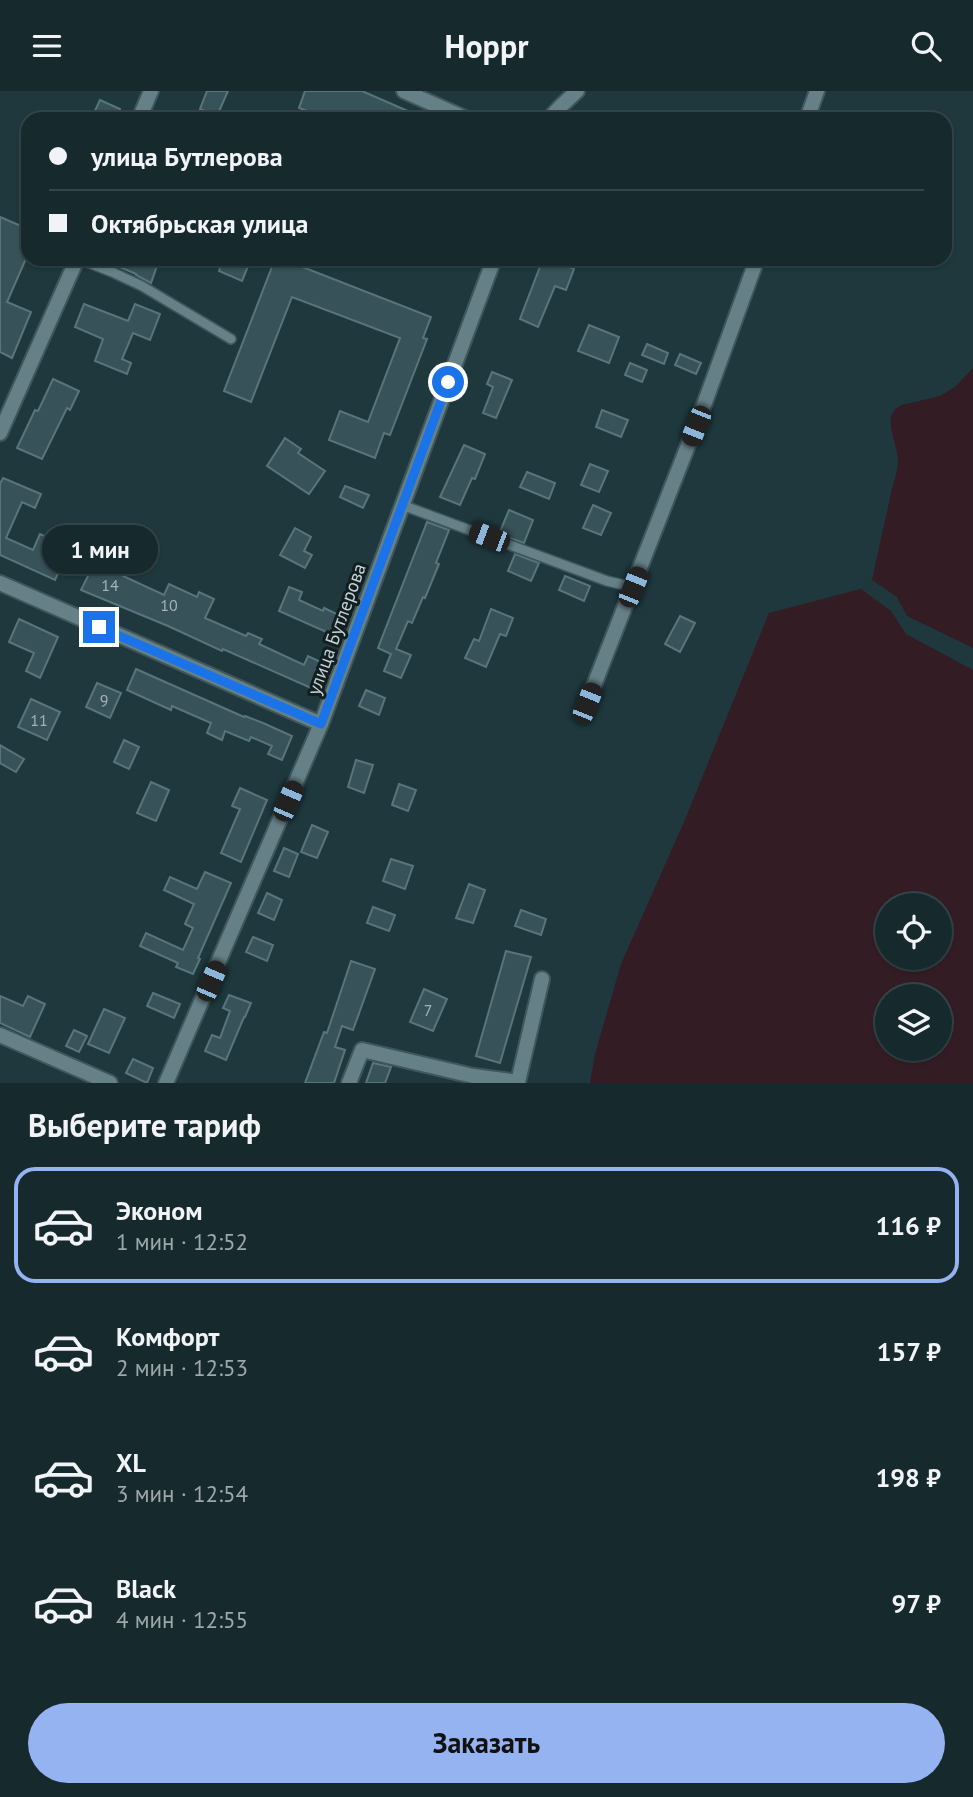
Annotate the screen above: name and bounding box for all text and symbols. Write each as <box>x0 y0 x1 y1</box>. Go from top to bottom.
text: Hoppr <box>445 25 528 67</box>
icon: menu <box>28 27 66 65</box>
icon: search <box>907 27 945 65</box>
text: улица Бутлерова <box>91 140 283 173</box>
text: Октябрьская улица <box>91 207 308 240</box>
route start <box>432 366 464 398</box>
car <box>679 403 714 449</box>
car <box>466 520 513 554</box>
callout: 1 мин <box>41 525 157 575</box>
text: 1 мин <box>70 535 130 564</box>
street label: улица Бутлерова <box>301 560 371 698</box>
car <box>616 564 651 610</box>
house number: 14 <box>101 575 119 595</box>
house number: 10 <box>160 595 178 615</box>
route end <box>83 611 115 643</box>
car <box>570 680 605 726</box>
house number: 9 <box>100 690 108 710</box>
house number: 11 <box>30 710 48 730</box>
car <box>271 778 306 824</box>
map controls <box>875 893 952 1061</box>
button: locate <box>875 893 952 970</box>
car <box>194 958 229 1004</box>
button: layers <box>875 984 952 1061</box>
house number: 7 <box>424 1000 432 1020</box>
text: Выберите тариф <box>28 1104 261 1146</box>
icon: car <box>32 1194 95 1257</box>
text: Эконом <box>116 1194 203 1227</box>
text: 116 ₽ <box>875 1209 941 1242</box>
text: 1 мин · 12:52 <box>116 1227 248 1256</box>
icon: car <box>32 1320 95 1383</box>
text: Комфорт <box>116 1320 219 1353</box>
text: 157 ₽ <box>877 1335 941 1368</box>
text: 2 мин · 12:53 <box>116 1353 248 1382</box>
icon: car <box>32 1446 95 1509</box>
text: XL <box>116 1446 146 1479</box>
text: 198 ₽ <box>875 1461 941 1494</box>
text: 3 мин · 12:54 <box>116 1479 248 1508</box>
icon: car <box>32 1572 95 1635</box>
text: Black <box>116 1572 176 1605</box>
text: 97 ₽ <box>892 1587 941 1620</box>
text: 4 мин · 12:55 <box>116 1605 248 1634</box>
button: Заказать <box>28 1703 945 1783</box>

